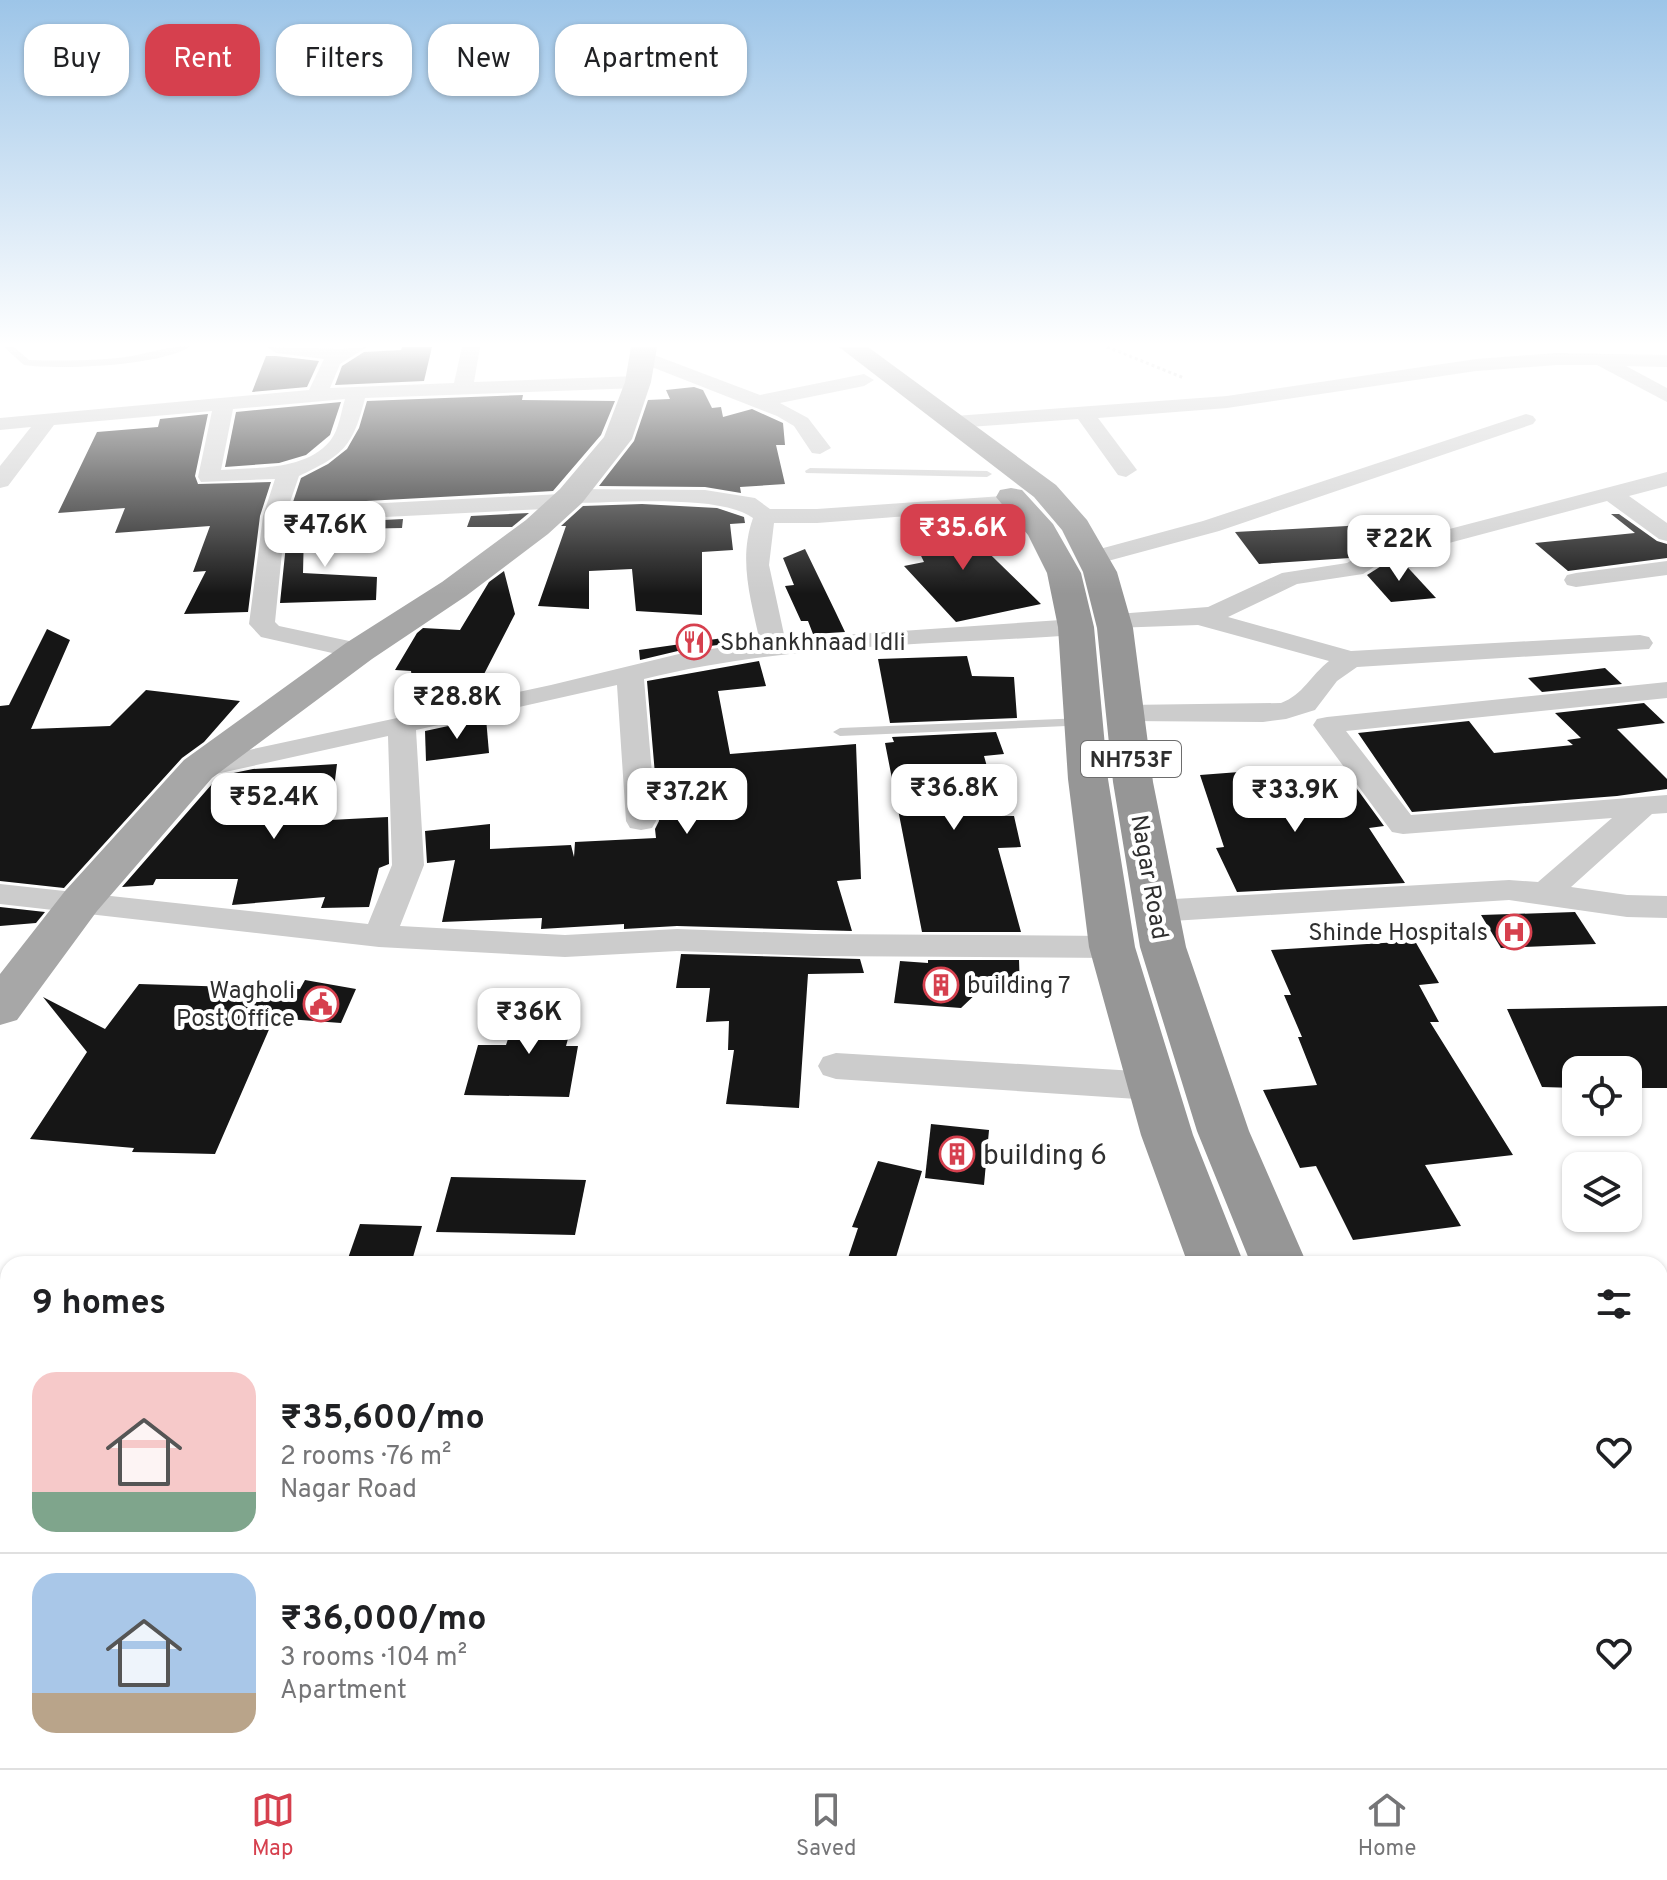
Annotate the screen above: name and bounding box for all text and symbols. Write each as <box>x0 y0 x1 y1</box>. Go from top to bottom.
chip: Buy <box>24 24 129 96</box>
chip: Rent <box>145 24 260 96</box>
chip: Filters <box>276 24 412 96</box>
chip: New <box>428 24 539 96</box>
chip: Apartment <box>555 24 747 96</box>
pin: ₹47.6K <box>260 501 390 569</box>
pin: ₹35.6K <box>898 504 1028 572</box>
text: ₹47.6K <box>282 510 368 543</box>
text: ₹35.6K <box>918 513 1008 546</box>
pin: ₹22K <box>1352 515 1446 583</box>
text: ₹22K <box>1365 524 1433 557</box>
restaurant icon: Sbhankhnaad Idli <box>675 623 713 661</box>
place label: Sbhankhnaad Idli <box>720 629 906 659</box>
pin: ₹28.8K <box>392 673 522 741</box>
text: ₹28.8K <box>412 682 502 715</box>
road number: NH753F <box>1081 741 1181 777</box>
pin: ₹36.8K <box>889 764 1019 832</box>
pin: ₹33.9K <box>1230 766 1360 834</box>
pin: ₹37.2K <box>622 768 752 836</box>
pin: ₹52.4K <box>209 773 339 841</box>
text: ₹36.8K <box>909 773 999 806</box>
text: ₹33.9K <box>1251 775 1339 808</box>
text: ₹37.2K <box>645 777 729 810</box>
text: ₹52.4K <box>229 782 319 815</box>
street label: Nagar Road <box>1122 812 1174 942</box>
hospital icon: Shinde Hospitals <box>1495 913 1533 951</box>
place label: Shinde Hospitals <box>1308 919 1488 949</box>
building icon: building 7 <box>922 966 960 1004</box>
place label: building 7 <box>967 972 1071 1002</box>
place label: Wagholi Post Office <box>176 977 295 1035</box>
public building icon: Wagholi Post Office <box>302 985 340 1023</box>
pin: ₹36K <box>482 988 576 1056</box>
text: ₹36K <box>495 997 563 1030</box>
map controls <box>1562 1056 1642 1232</box>
button: locate <box>1562 1056 1642 1136</box>
building icon: building 6 <box>938 1135 976 1173</box>
place label: building 6 <box>983 1139 1107 1175</box>
button: layers <box>1562 1152 1642 1232</box>
icon: filters <box>1592 1282 1636 1326</box>
text: 9 homes <box>32 1283 166 1326</box>
text: ₹35,600/mo <box>280 1398 485 1441</box>
icon: home <box>96 1404 192 1500</box>
icon: heart <box>1592 1430 1636 1474</box>
text: 2 rooms · 76 m² <box>280 1441 452 1474</box>
text: Nagar Road <box>280 1474 417 1507</box>
text: ₹36,000/mo <box>280 1599 486 1642</box>
icon: home <box>96 1605 192 1701</box>
icon: heart <box>1592 1631 1636 1675</box>
text: 3 rooms · 104 m² <box>280 1642 467 1675</box>
text: Apartment <box>280 1675 407 1708</box>
tab: Map <box>251 1788 295 1863</box>
tab: Saved <box>796 1788 857 1863</box>
tab: Home <box>1358 1788 1416 1863</box>

